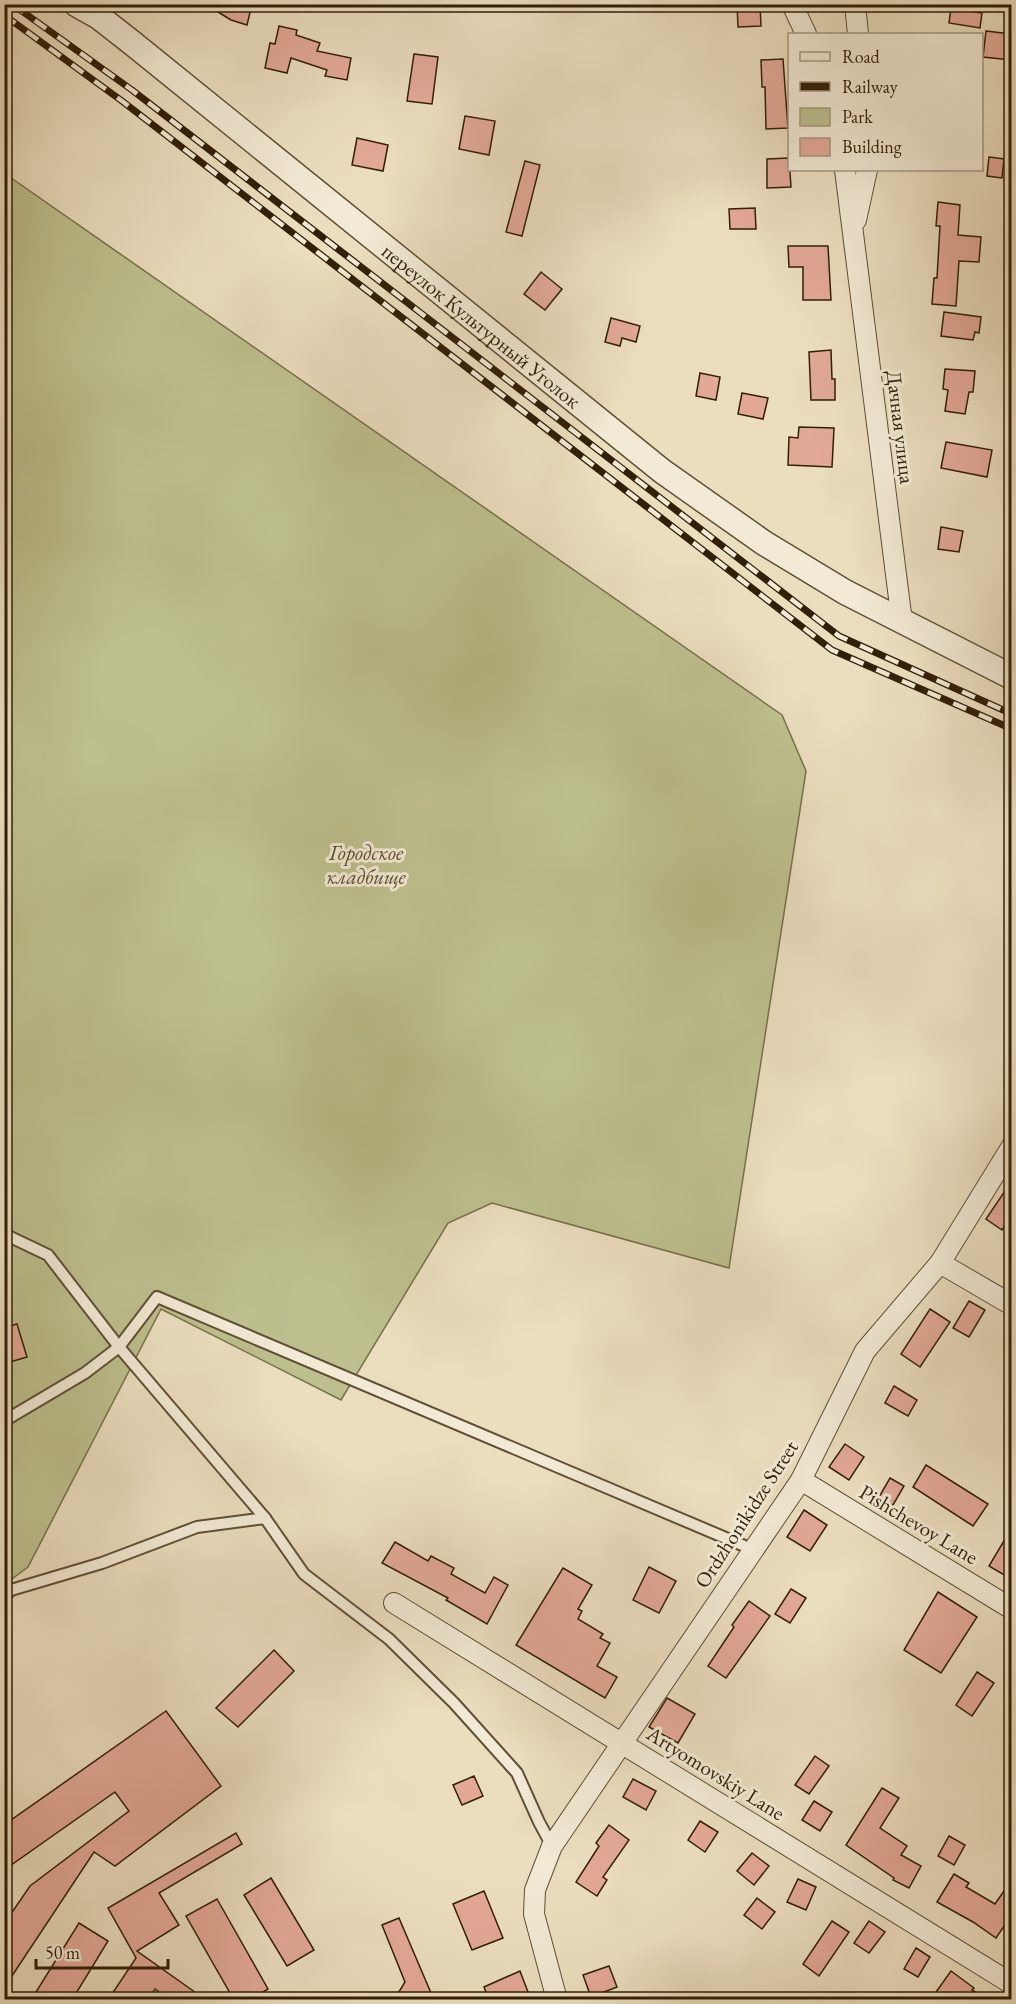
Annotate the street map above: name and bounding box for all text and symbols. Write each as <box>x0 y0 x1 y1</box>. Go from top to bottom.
legend <box>788 33 983 171</box>
text: Road <box>842 45 881 68</box>
text: Railway <box>842 75 898 98</box>
text: Park <box>842 105 873 128</box>
text: Building <box>842 135 902 158</box>
street label: переулок Культурный Уголок <box>377 237 587 414</box>
street label: Дачная улица <box>881 369 921 486</box>
park label: Городское кладбище <box>326 839 407 890</box>
street label: Ordzhonikidze Street <box>688 1435 804 1593</box>
street label: Pishchevoy Lane <box>855 1478 983 1570</box>
street label: Artyomovskiy Lane <box>641 1719 790 1826</box>
scale bar <box>36 1932 168 1970</box>
text: 50 m <box>45 1941 80 1964</box>

